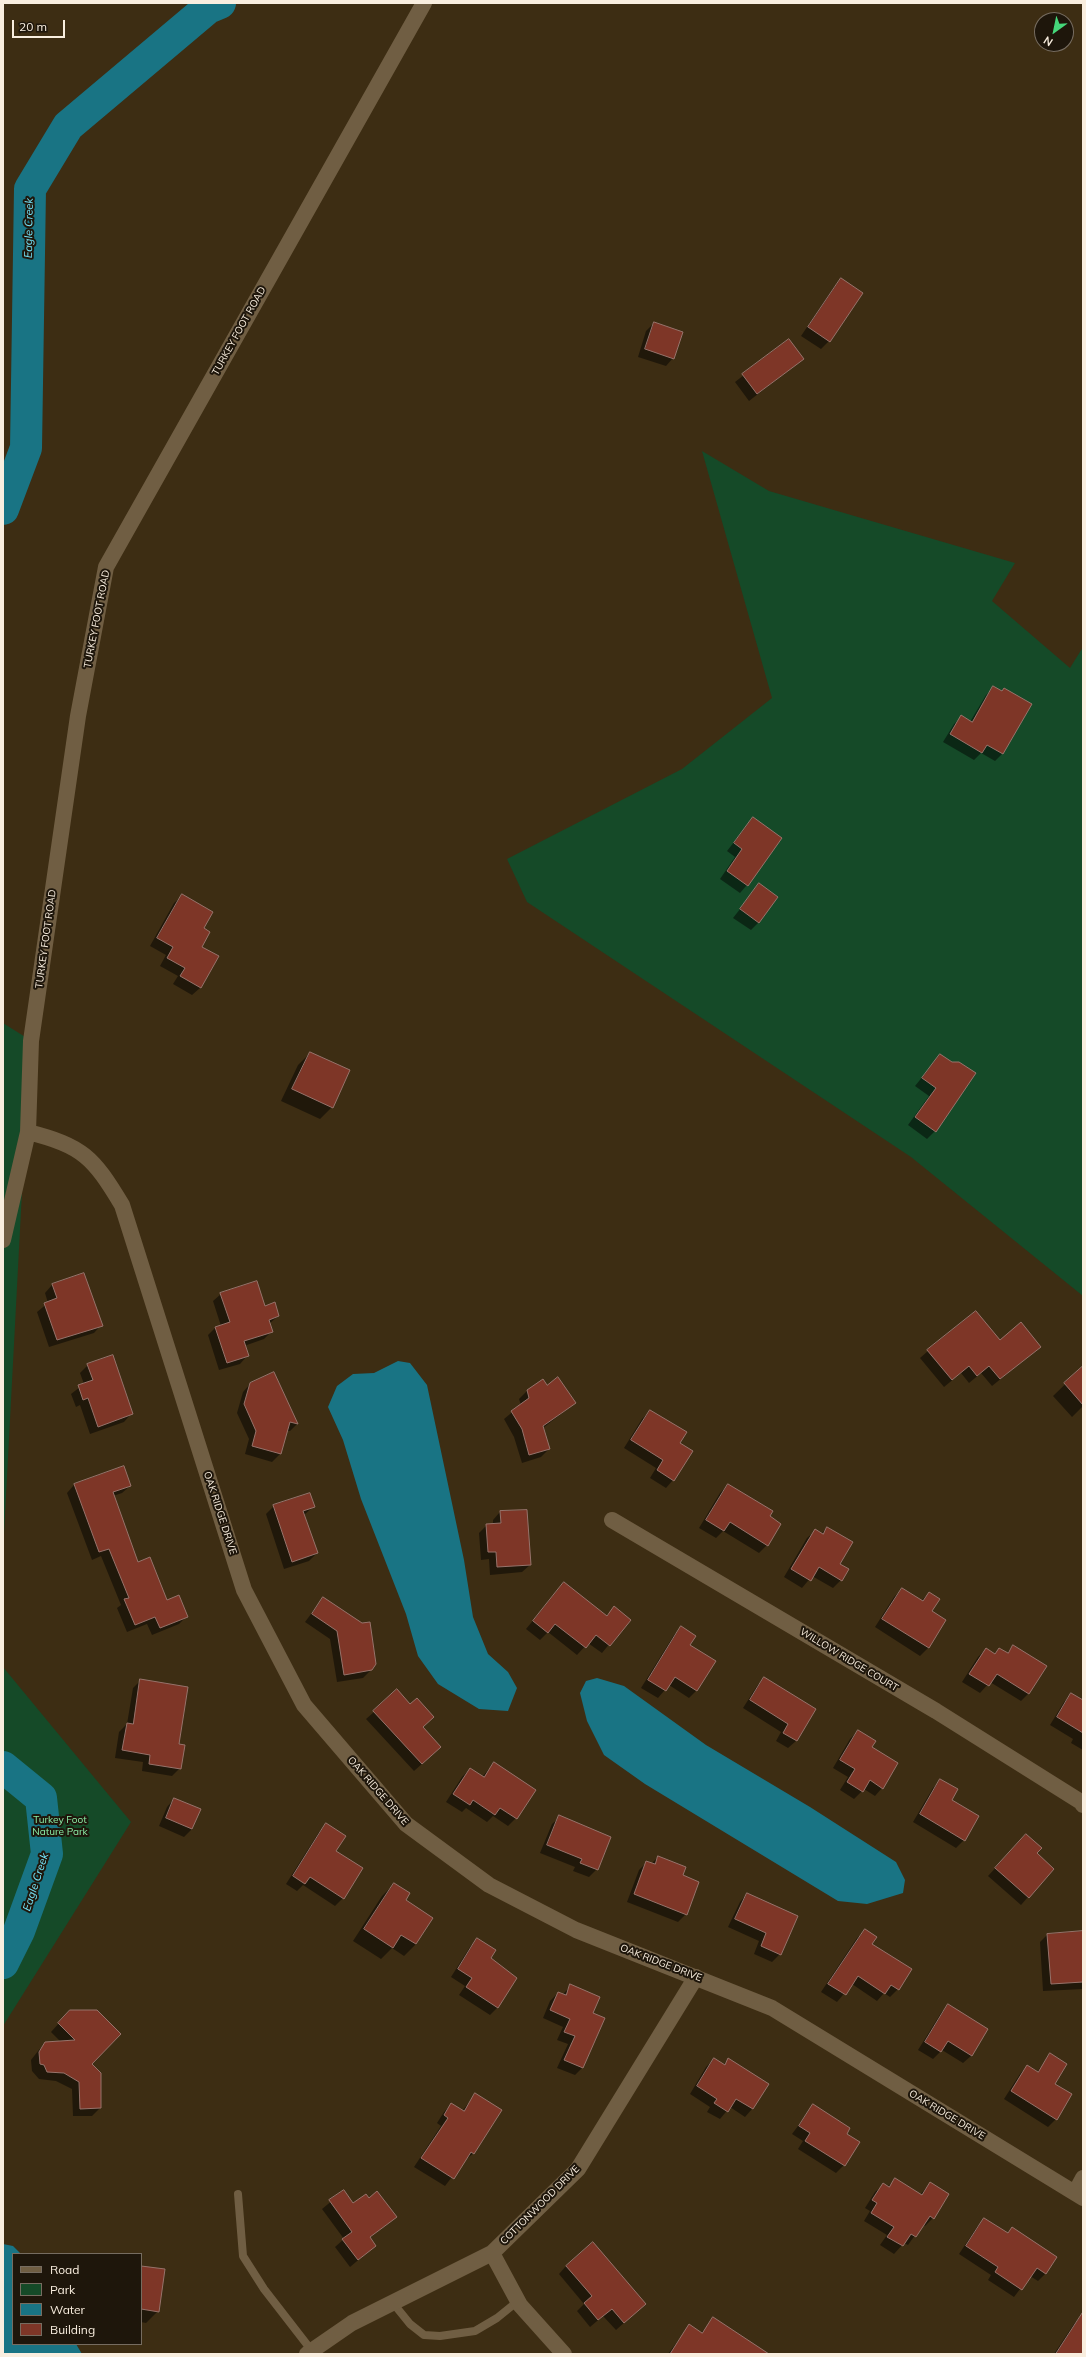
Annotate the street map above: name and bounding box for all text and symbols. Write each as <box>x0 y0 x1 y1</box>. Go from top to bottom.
scale bar <box>14 12 67 38</box>
north arrow <box>1034 12 1074 52</box>
text: 20 m <box>19 19 47 34</box>
text: N <box>1041 33 1055 49</box>
water label: Eagle Creek <box>22 198 36 258</box>
street label: TURKEY FOOT ROAD <box>210 285 268 377</box>
street label: TURKEY FOOT ROAD <box>82 569 112 669</box>
street label: TURKEY FOOT ROAD <box>33 889 59 989</box>
street label: OAK RIDGE DRIVE <box>201 1470 239 1556</box>
street label: WILLOW RIDGE COURT <box>798 1626 900 1694</box>
street label: OAK RIDGE DRIVE <box>345 1754 411 1828</box>
park label: Turkey Foot Nature Park <box>32 1814 88 1838</box>
water label: Eagle Creek <box>20 1851 52 1913</box>
street label: OAK RIDGE DRIVE <box>618 1942 704 1984</box>
street label: OAK RIDGE DRIVE <box>907 2088 987 2142</box>
street label: COTTONWOOD DRIVE <box>498 2163 582 2247</box>
legend <box>12 2253 142 2345</box>
text: Road <box>50 2262 79 2277</box>
text: Park <box>50 2282 75 2297</box>
text: Water <box>50 2302 85 2317</box>
text: Building <box>50 2322 95 2337</box>

